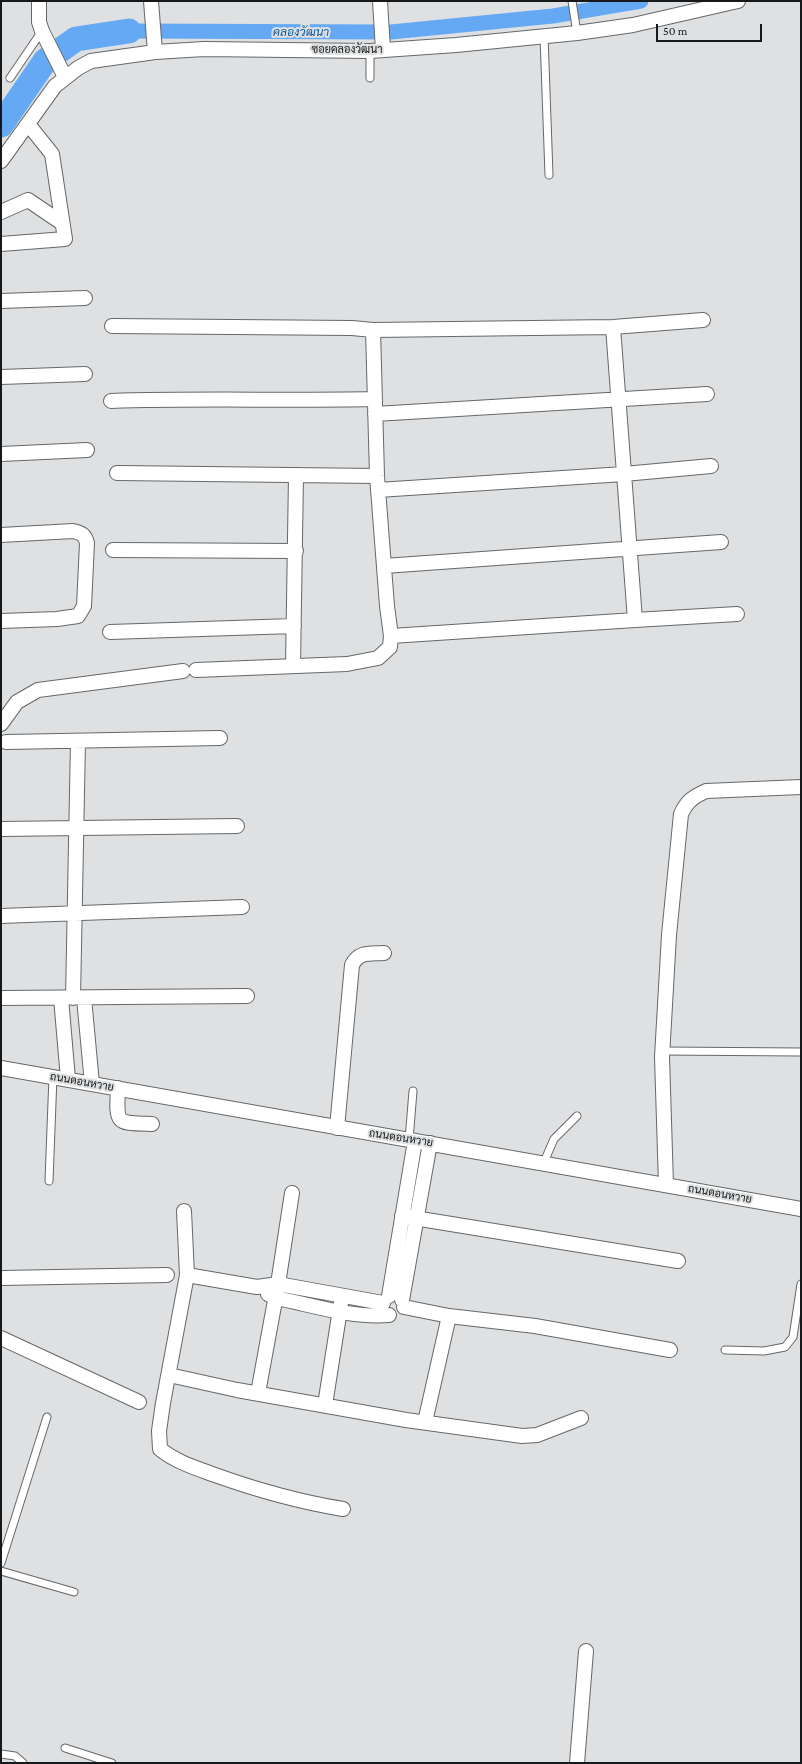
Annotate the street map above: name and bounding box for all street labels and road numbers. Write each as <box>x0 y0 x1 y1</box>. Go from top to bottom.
street label: ซอยคลองวัฒนา <box>311 43 383 57</box>
street label: ถนนดอนหวาย <box>49 1070 115 1094</box>
street label: ถนนดอนหวาย <box>368 1126 434 1150</box>
street label: ถนนดอนหวาย <box>687 1182 753 1206</box>

